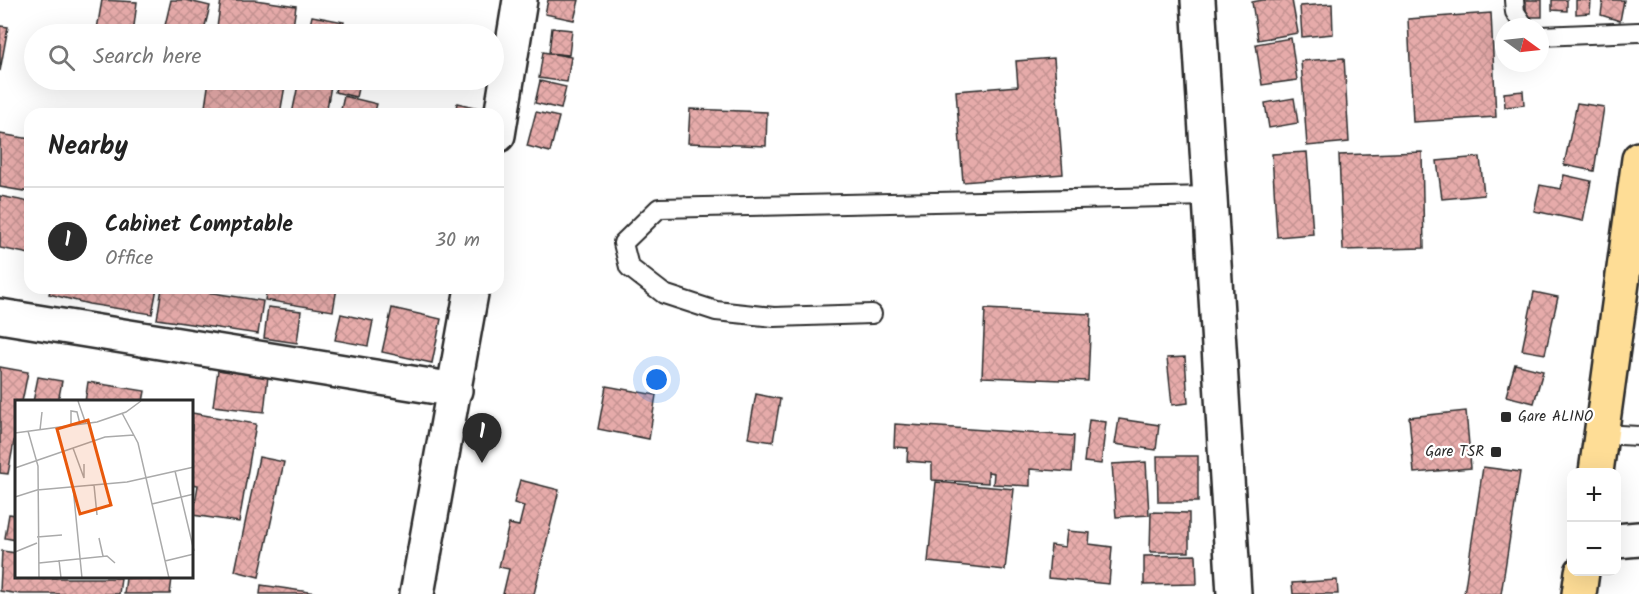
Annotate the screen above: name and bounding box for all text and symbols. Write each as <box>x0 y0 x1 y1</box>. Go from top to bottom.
north arrow <box>1495 18 1549 72</box>
search box <box>24 24 504 90</box>
text: Search here <box>93 40 201 75</box>
icon: search <box>45 41 78 74</box>
text: Nearby <box>48 126 128 168</box>
text: Cabinet Comptable <box>105 208 293 243</box>
text: 1 <box>64 225 71 257</box>
text: 30 m <box>435 225 480 257</box>
text: Office <box>105 243 153 275</box>
your location <box>642 365 671 394</box>
inset map <box>15 400 194 579</box>
place label: Gare ALINO <box>1518 405 1593 429</box>
marker: Gare ALINO <box>1499 410 1513 424</box>
pin: 1 <box>462 414 502 463</box>
place label: Gare TSR <box>1425 440 1484 464</box>
marker: Gare TSR <box>1489 445 1503 459</box>
map controls <box>1567 468 1621 576</box>
button: + <box>1567 468 1621 522</box>
button: − <box>1567 522 1621 576</box>

